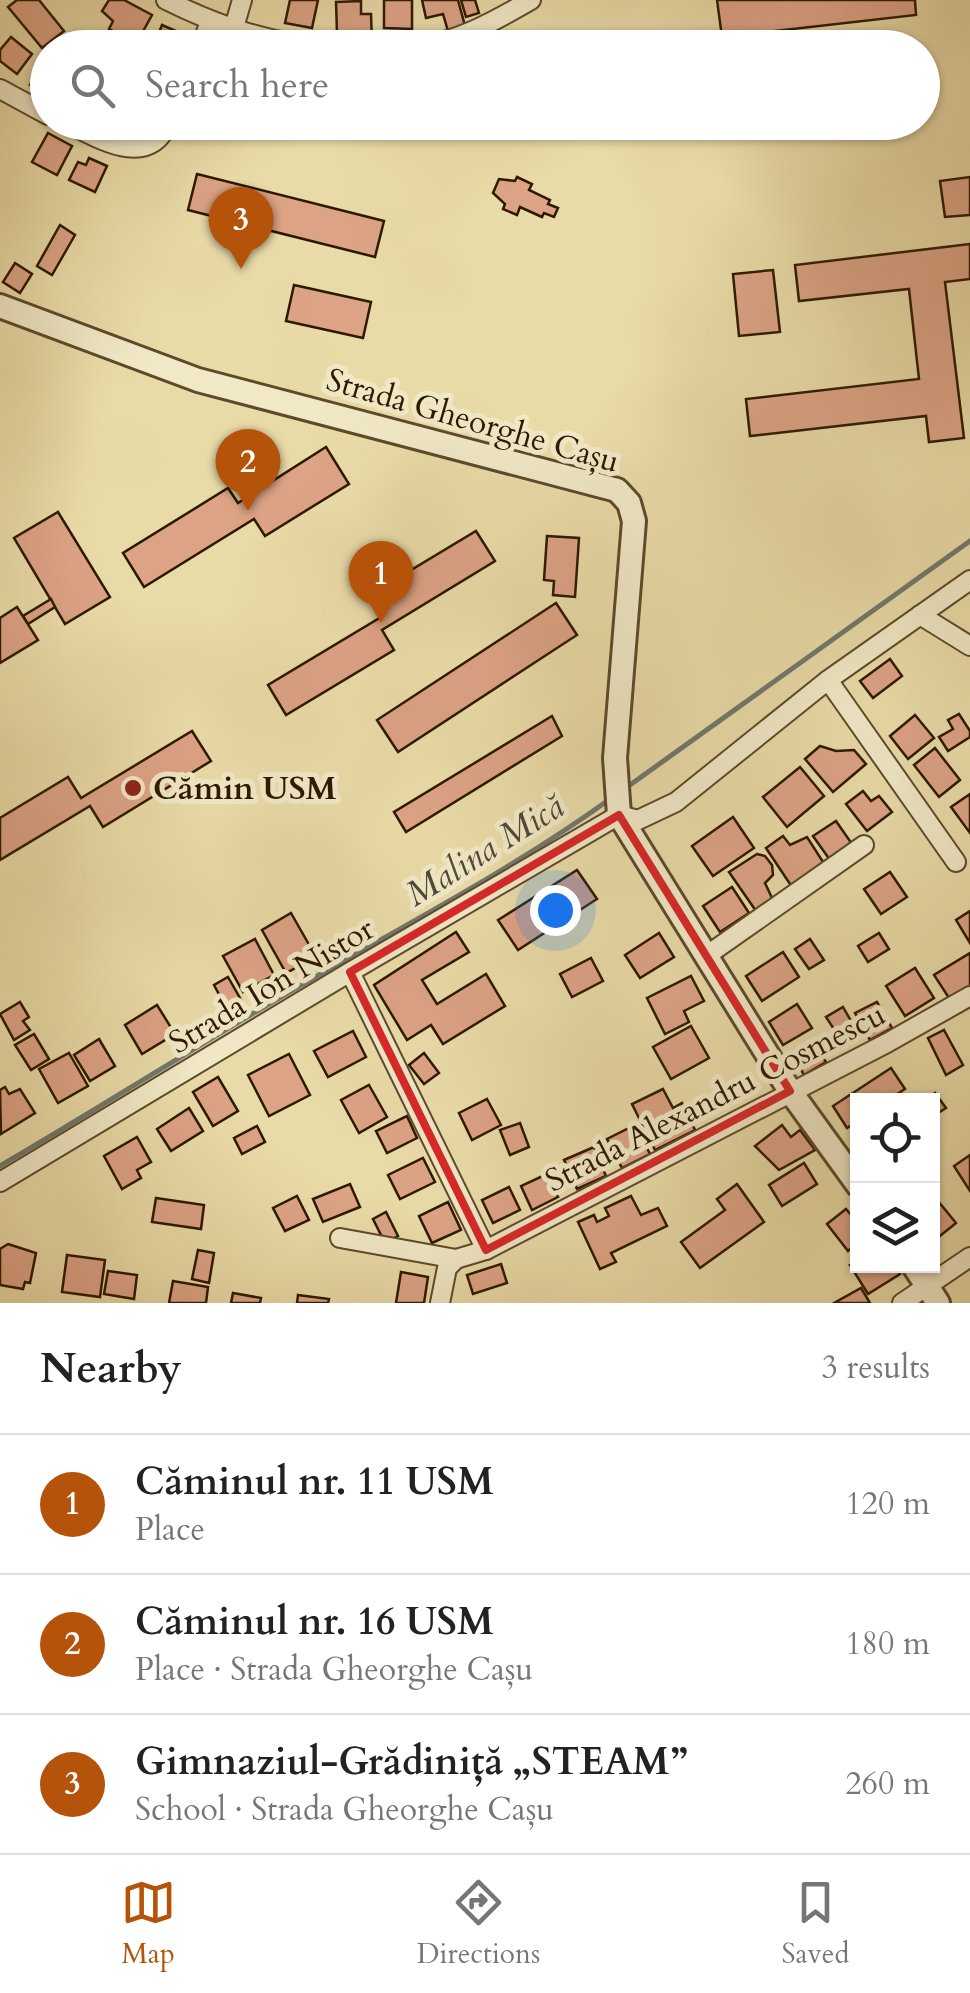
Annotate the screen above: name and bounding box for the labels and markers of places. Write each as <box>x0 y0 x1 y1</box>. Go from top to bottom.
pin: 3 <box>208 186 274 269</box>
pin: 2 <box>216 428 280 511</box>
pin: 1 <box>348 540 414 623</box>
place label: Cămin USM <box>153 767 337 811</box>
marker: Cămin USM <box>122 777 144 799</box>

